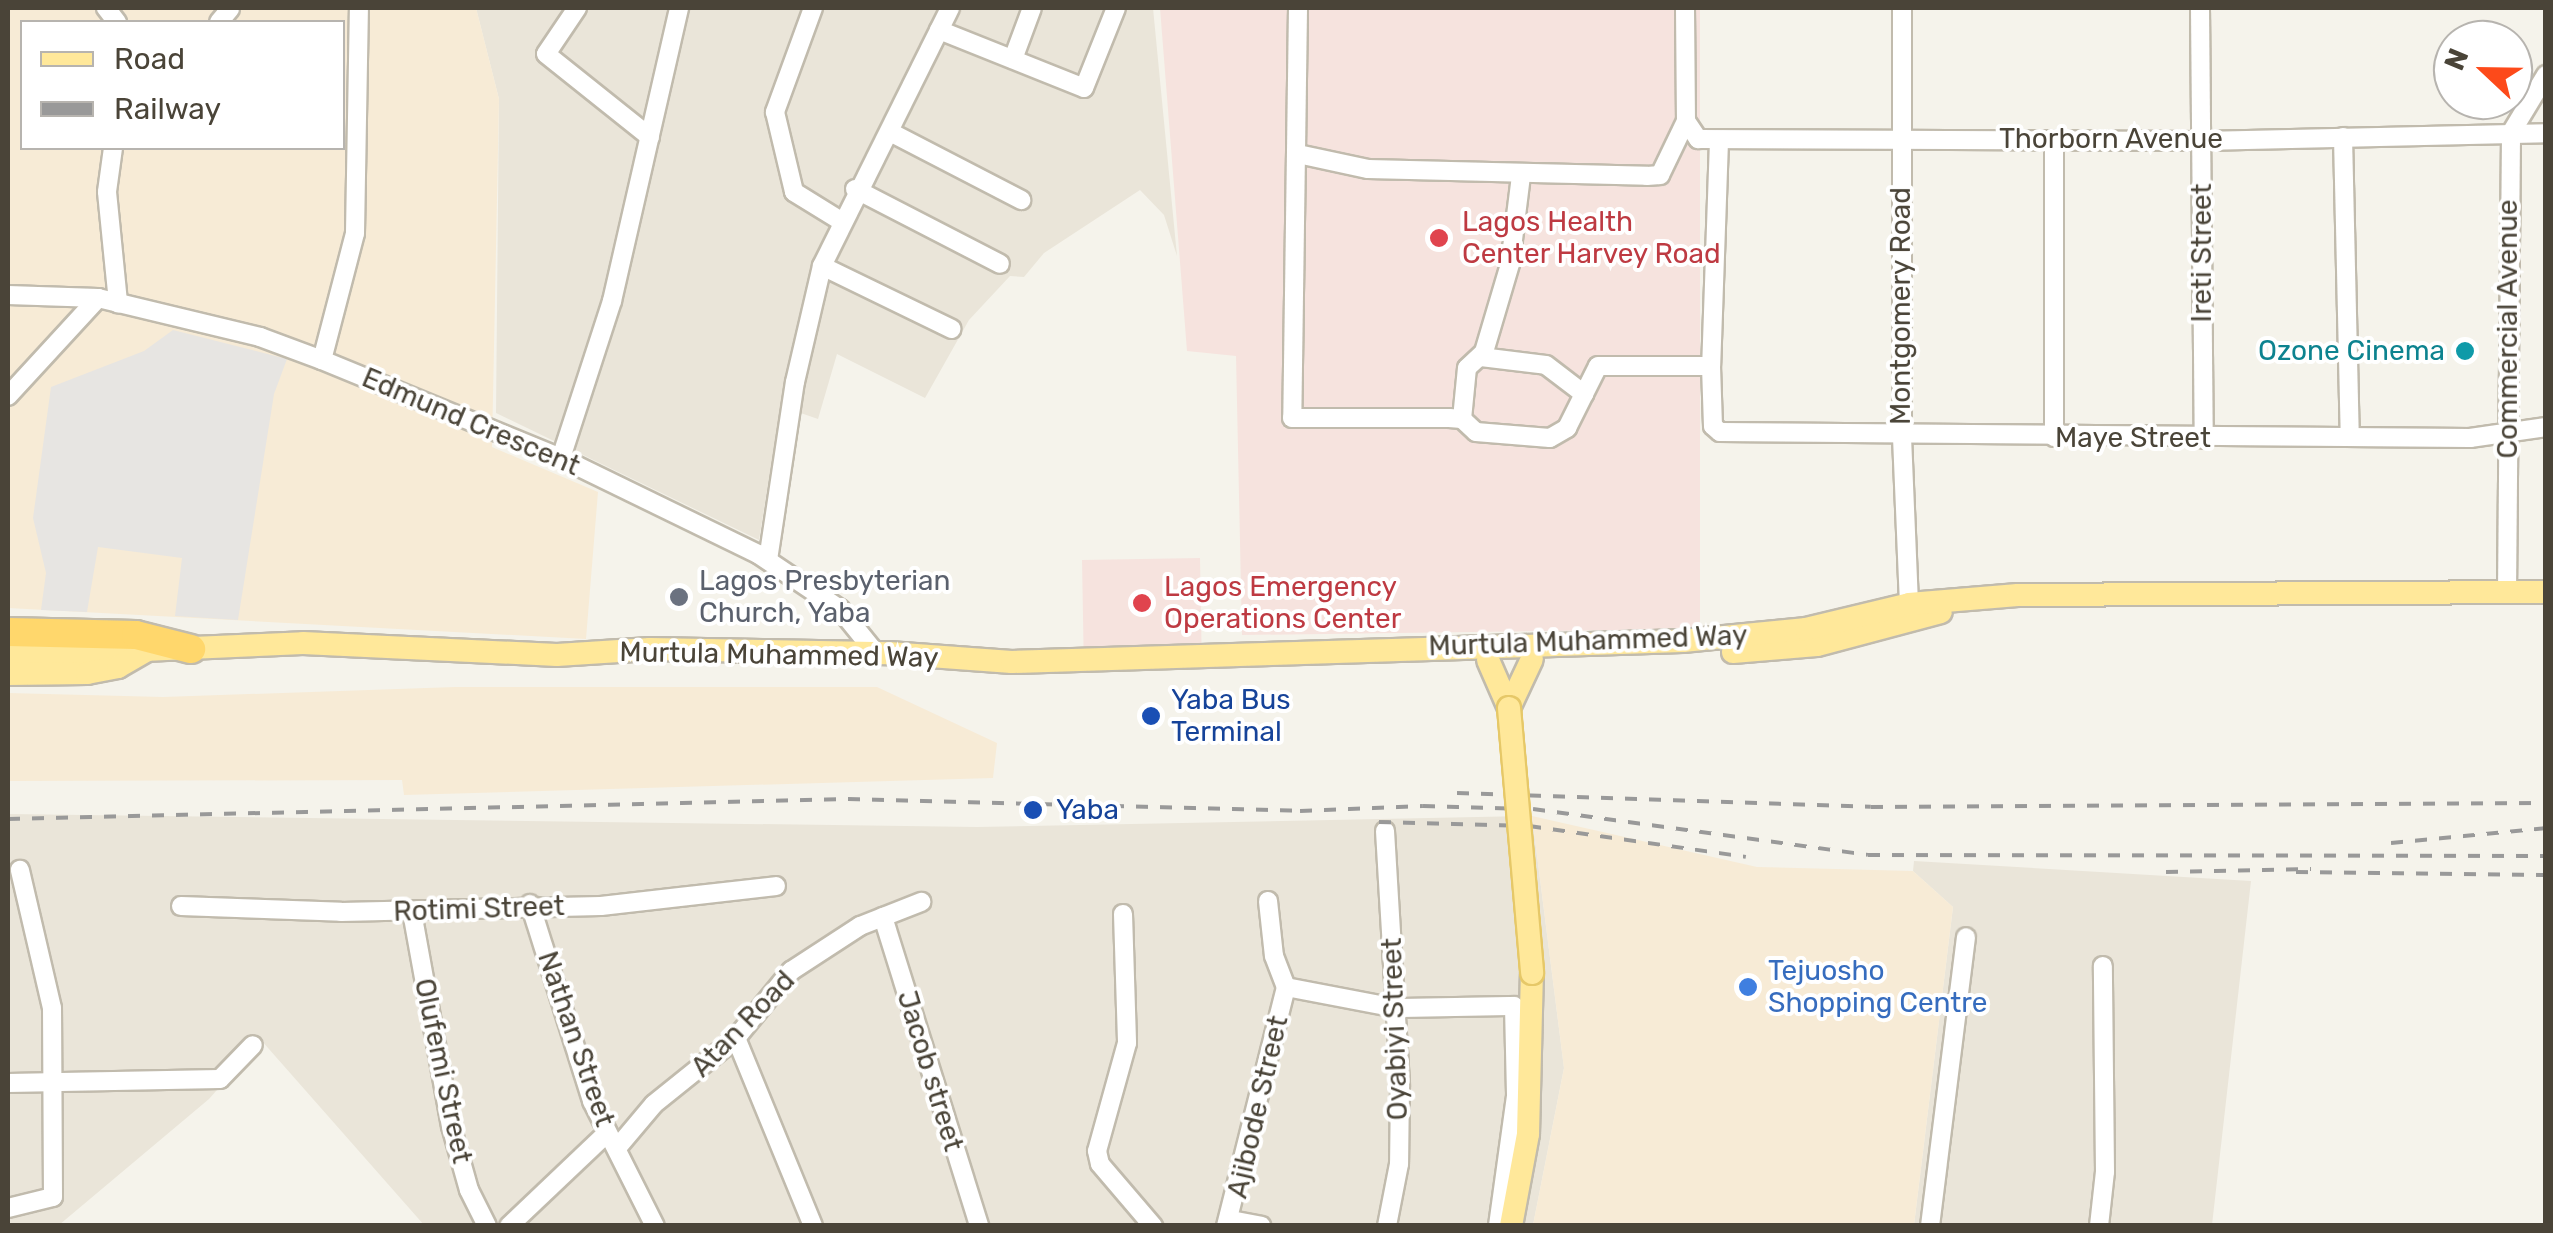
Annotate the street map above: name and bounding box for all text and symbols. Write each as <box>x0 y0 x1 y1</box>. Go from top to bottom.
legend <box>20 20 345 150</box>
north arrow <box>2433 20 2533 120</box>
text: Road <box>114 41 185 77</box>
text: N <box>2438 44 2476 75</box>
text: Railway <box>114 91 221 127</box>
street label: Thorborn Avenue <box>1999 122 2223 156</box>
street label: Ireti Street <box>2185 183 2219 323</box>
street label: Montgomery Road <box>1884 187 1918 425</box>
street label: Commercial Avenue <box>2491 199 2525 459</box>
place label: Lagos Health Center Harvey Road <box>1462 205 1722 271</box>
marker: Lagos Health Center Harvey Road <box>1426 225 1452 251</box>
place label: Ozone Cinema <box>2258 334 2445 368</box>
marker: Ozone Cinema <box>2454 340 2476 362</box>
street label: Edmund Crescent <box>357 361 585 483</box>
street label: Maye Street <box>2055 421 2211 455</box>
place label: Lagos Presbyterian Church, Yaba <box>699 564 950 630</box>
place label: Lagos Emergency Operations Center <box>1164 570 1401 636</box>
marker: Lagos Presbyterian Church, Yaba <box>668 586 690 608</box>
marker: Lagos Emergency Operations Center <box>1129 590 1155 616</box>
street label: Murtula Muhammed Way <box>1428 619 1748 663</box>
street label: Murtula Muhammed Way <box>619 635 939 675</box>
place label: Yaba Bus Terminal <box>1171 683 1291 749</box>
marker: Yaba Bus Terminal <box>1140 705 1162 727</box>
place label: Yaba <box>1056 793 1119 827</box>
marker: Yaba <box>1020 797 1046 823</box>
street label: Rotimi Street <box>393 889 565 929</box>
street label: Oyabiyi Street <box>1375 937 1415 1121</box>
street label: Nathan Street <box>530 947 622 1131</box>
place label: Tejuosho Shopping Centre <box>1768 954 1987 1020</box>
street label: Atan Road <box>684 964 802 1084</box>
street label: Olufemi Street <box>407 975 479 1167</box>
marker: Tejuosho Shopping Centre <box>1737 976 1759 998</box>
street label: Jacob street <box>890 987 970 1155</box>
street label: Ajibode Street <box>1221 1012 1295 1202</box>

